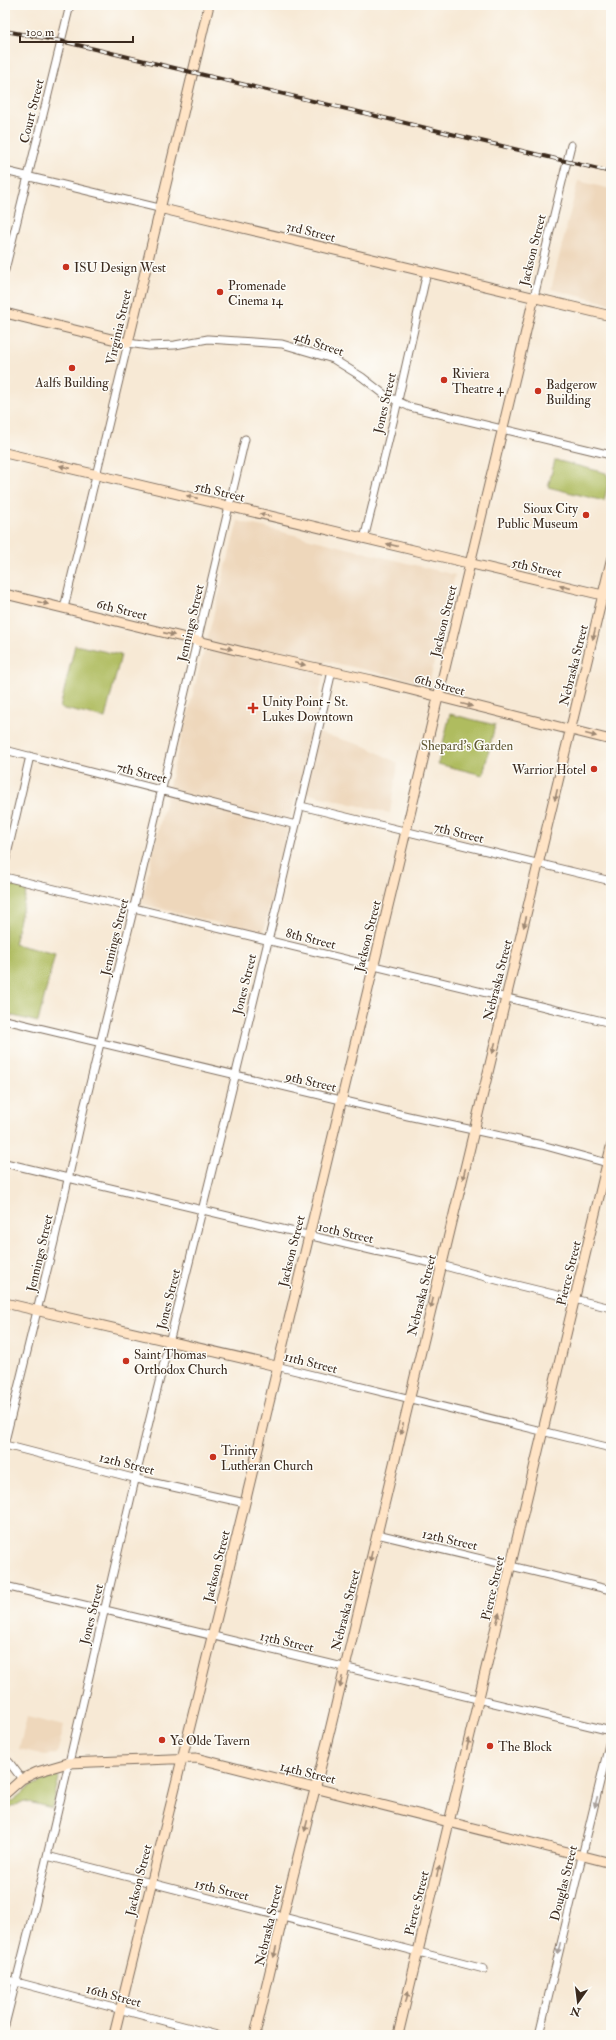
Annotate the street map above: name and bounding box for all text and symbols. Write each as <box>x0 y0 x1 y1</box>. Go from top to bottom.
scale bar <box>20 18 133 44</box>
text: 100 m <box>26 25 55 40</box>
street label: Court Street <box>16 77 48 145</box>
street label: Jackson Street <box>516 213 550 289</box>
street label: 3rd Street <box>284 218 337 246</box>
place label: ISU Design West <box>74 260 166 276</box>
marker: ISU Design West <box>61 262 71 272</box>
place label: Promenade Cinema 14 <box>228 278 286 309</box>
marker: Promenade Cinema 14 <box>215 287 225 297</box>
street label: Virginia Street <box>103 288 135 366</box>
street label: 4th Street <box>291 328 346 360</box>
marker: Aalfs Building <box>67 363 77 373</box>
place label: Riviera Theatre 4 <box>452 366 504 397</box>
street label: Jones Street <box>370 371 400 436</box>
place label: Aalfs Building <box>34 375 109 391</box>
marker: Riviera Theatre 4 <box>439 375 449 385</box>
place label: Badgerow Building <box>546 377 598 408</box>
marker: Badgerow Building <box>533 386 543 396</box>
one-way arrow <box>59 464 71 470</box>
street label: 5th Street <box>193 478 246 505</box>
one-way arrow <box>185 494 198 500</box>
place label: Sioux City Public Museum <box>497 501 578 532</box>
marker: Sioux City Public Museum <box>581 510 591 520</box>
one-way arrow <box>259 512 271 518</box>
one-way arrow <box>386 542 398 548</box>
street label: 5th Street <box>510 554 563 581</box>
street label: Jennings Street <box>174 583 208 664</box>
street label: Jackson Street <box>427 584 461 660</box>
one-way arrow <box>559 584 571 590</box>
street label: 6th Street <box>95 596 149 624</box>
one-way arrow <box>37 601 49 607</box>
street label: Nebraska Street <box>556 623 592 708</box>
one-way arrow <box>591 628 597 640</box>
one-way arrow <box>163 631 175 637</box>
one-way arrow <box>221 645 233 651</box>
one-way arrow <box>294 662 306 668</box>
street label: 6th Street <box>413 671 467 699</box>
place label: Unity Point - St. Lukes Downtown <box>262 694 354 725</box>
marker: Unity Point - St. Lukes Downtown <box>247 702 259 714</box>
one-way arrow <box>460 702 473 708</box>
one-way arrow <box>585 732 597 738</box>
park label: Shepard’s Garden <box>421 738 514 755</box>
street label: 7th Street <box>115 759 168 787</box>
place label: Warrior Hotel <box>511 762 587 778</box>
marker: Warrior Hotel <box>589 764 599 774</box>
one-way arrow <box>552 789 558 802</box>
street label: 7th Street <box>432 819 485 847</box>
street label: Jennings Street <box>97 897 132 978</box>
street label: Jackson Street <box>351 899 385 975</box>
one-way arrow <box>522 916 528 928</box>
street label: 8th Street <box>284 925 338 953</box>
street label: Nebraska Street <box>480 938 516 1023</box>
street label: Jones Street <box>229 952 260 1017</box>
one-way arrow <box>491 1042 497 1054</box>
street label: 9th Street <box>283 1068 338 1096</box>
one-way arrow <box>460 1168 466 1181</box>
street label: Jennings Street <box>23 1213 57 1294</box>
street label: Jackson Street <box>275 1214 309 1290</box>
street label: 10th Street <box>317 1219 375 1247</box>
street label: Pierce Street <box>553 1239 585 1307</box>
street label: Nebraska Street <box>404 1253 440 1338</box>
street label: Jones Street <box>153 1267 184 1332</box>
one-way arrow <box>429 1297 435 1309</box>
place label: Saint Thomas Orthodox Church <box>134 1347 228 1378</box>
street label: 11th Street <box>282 1349 339 1377</box>
marker: Saint Thomas Orthodox Church <box>121 1356 131 1366</box>
one-way arrow <box>398 1423 404 1436</box>
place label: Trinity Lutheran Church <box>221 1443 313 1474</box>
street label: 12th Street <box>97 1449 156 1479</box>
marker: Trinity Lutheran Church <box>208 1452 218 1462</box>
street label: 12th Street <box>421 1526 479 1554</box>
street label: Jackson Street <box>200 1529 234 1605</box>
one-way arrow <box>368 1550 374 1562</box>
street label: Pierce Street <box>478 1554 508 1622</box>
street label: Nebraska Street <box>328 1568 364 1653</box>
street label: Jones Street <box>76 1582 107 1647</box>
one-way arrow <box>496 1612 502 1624</box>
street label: 13th Street <box>258 1628 315 1656</box>
one-way arrow <box>337 1676 343 1688</box>
place label: Ye Olde Tavern <box>170 1733 250 1749</box>
marker: Ye Olde Tavern <box>157 1735 167 1745</box>
one-way arrow <box>465 1738 471 1750</box>
place label: The Block <box>498 1739 553 1755</box>
marker: The Block <box>485 1741 495 1751</box>
street label: 14th Street <box>278 1758 337 1788</box>
one-way arrow <box>593 1796 599 1808</box>
one-way arrow <box>303 1820 309 1832</box>
street label: Jackson Street <box>122 1843 156 1919</box>
street label: Douglas Street <box>547 1844 581 1923</box>
one-way arrow <box>435 1865 441 1877</box>
street label: Pierce Street <box>401 1869 433 1937</box>
street label: 15th Street <box>193 1876 251 1904</box>
street label: Nebraska Street <box>252 1883 286 1968</box>
one-way arrow <box>556 1942 562 1954</box>
one-way arrow <box>271 1946 277 1958</box>
street label: 16th Street <box>85 1981 143 2011</box>
north arrow <box>558 1982 598 2022</box>
one-way arrow <box>404 1991 410 2003</box>
text: N <box>568 2003 583 2019</box>

